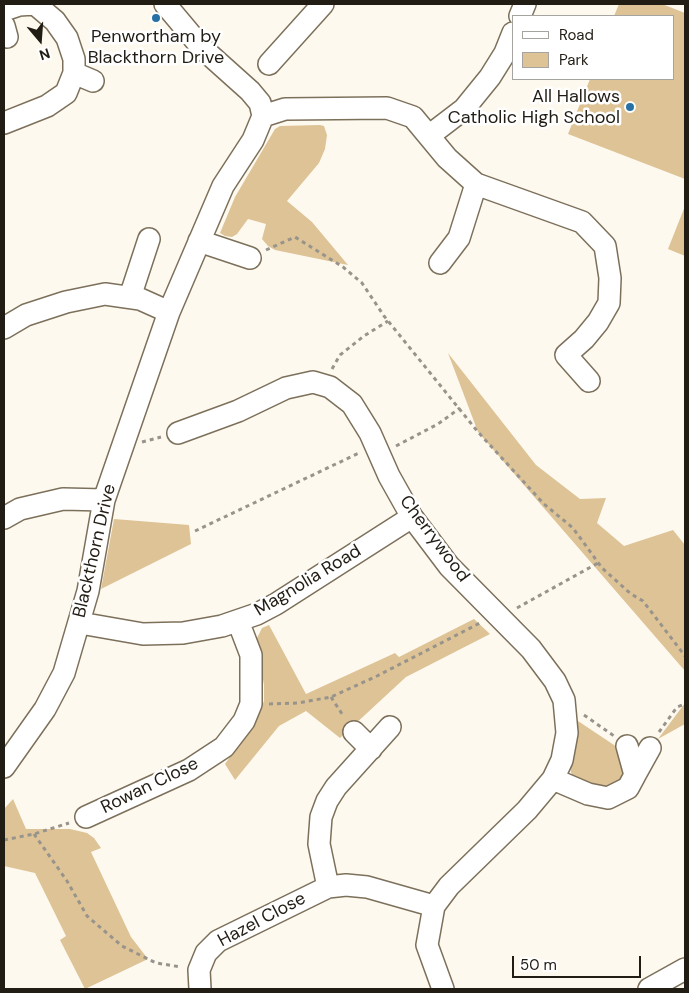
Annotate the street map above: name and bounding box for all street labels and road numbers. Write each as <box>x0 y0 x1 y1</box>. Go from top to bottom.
street label: Blackthorn Drive <box>69 482 121 620</box>
street label: Cherrywood <box>394 491 474 587</box>
street label: Magnolia Road <box>251 541 365 621</box>
street label: Rowan Close <box>98 753 202 819</box>
street label: Hazel Close <box>214 888 310 952</box>

